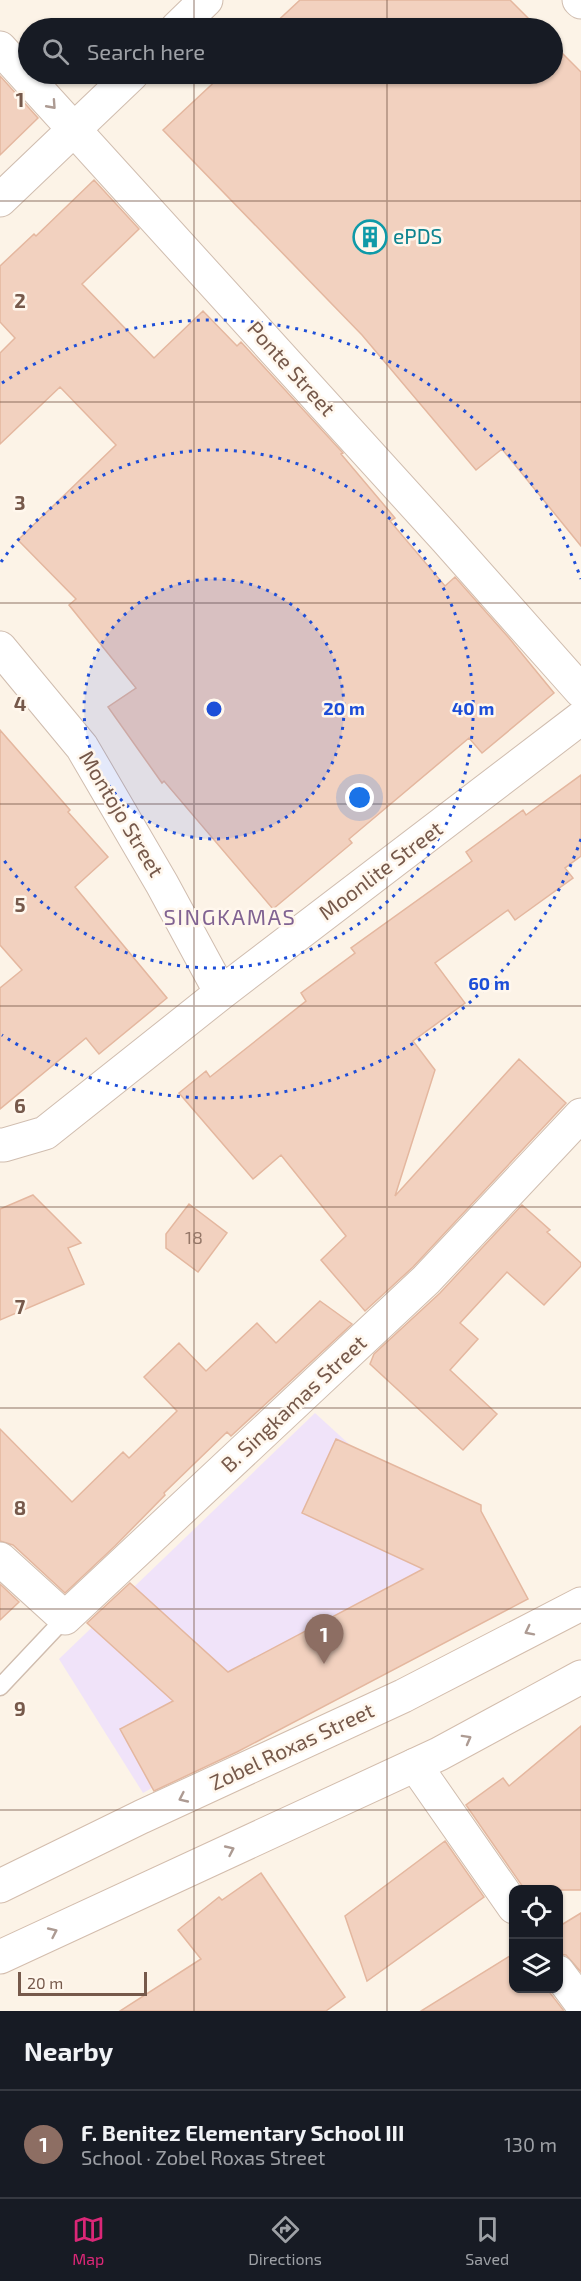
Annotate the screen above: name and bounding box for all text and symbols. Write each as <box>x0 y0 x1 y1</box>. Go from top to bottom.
search box <box>18 18 563 84</box>
icon: search <box>39 35 72 68</box>
text: Search here <box>87 38 205 64</box>
text: 1 <box>16 87 24 111</box>
one-way arrow <box>44 98 55 109</box>
building icon: ePDS <box>352 219 388 255</box>
place label: ePDS <box>393 223 442 248</box>
text: 2 <box>14 288 26 312</box>
street label: Ponte Street <box>243 316 341 420</box>
text: 3 <box>14 490 26 514</box>
text: 4 <box>14 691 27 715</box>
text: 20 m <box>323 697 365 719</box>
text: 40 m <box>452 697 494 719</box>
centre of rings <box>204 699 224 719</box>
street label: Montojo Street <box>74 746 170 881</box>
your location <box>345 783 374 812</box>
street label: Moonlite Street <box>313 815 447 924</box>
text: 5 <box>14 892 26 916</box>
district label: SINGKAMAS <box>164 903 296 929</box>
text: 60 m <box>468 972 510 994</box>
text: 6 <box>14 1093 26 1117</box>
house number: 18 <box>185 1226 203 1248</box>
text: 7 <box>15 1294 26 1318</box>
street label: B. Singkamas Street <box>215 1329 371 1477</box>
text: 8 <box>14 1495 26 1519</box>
pin: 1 <box>304 1614 344 1664</box>
one-way arrow <box>524 1623 535 1635</box>
text: 9 <box>14 1696 26 1720</box>
street label: Zobel Roxas Street <box>205 1697 377 1795</box>
one-way arrow <box>461 1735 471 1746</box>
one-way arrow <box>179 1790 190 1802</box>
one-way arrow <box>223 1845 234 1857</box>
map controls <box>509 1885 563 1993</box>
button: locate <box>509 1885 563 1939</box>
one-way arrow <box>46 1928 57 1940</box>
button: layers <box>509 1939 563 1993</box>
scale bar <box>18 1969 147 1996</box>
text: 20 m <box>27 1973 63 1992</box>
text: Nearby <box>24 2035 113 2066</box>
text: F. Benitez Elementary School III <box>81 2119 404 2145</box>
text: 1 <box>39 2132 48 2156</box>
text: 130 m <box>504 2132 557 2156</box>
text: School · Zobel Roxas Street <box>81 2145 325 2169</box>
tab: Map <box>72 2213 105 2268</box>
tab: Directions <box>248 2213 322 2268</box>
tab: Saved <box>465 2213 509 2268</box>

